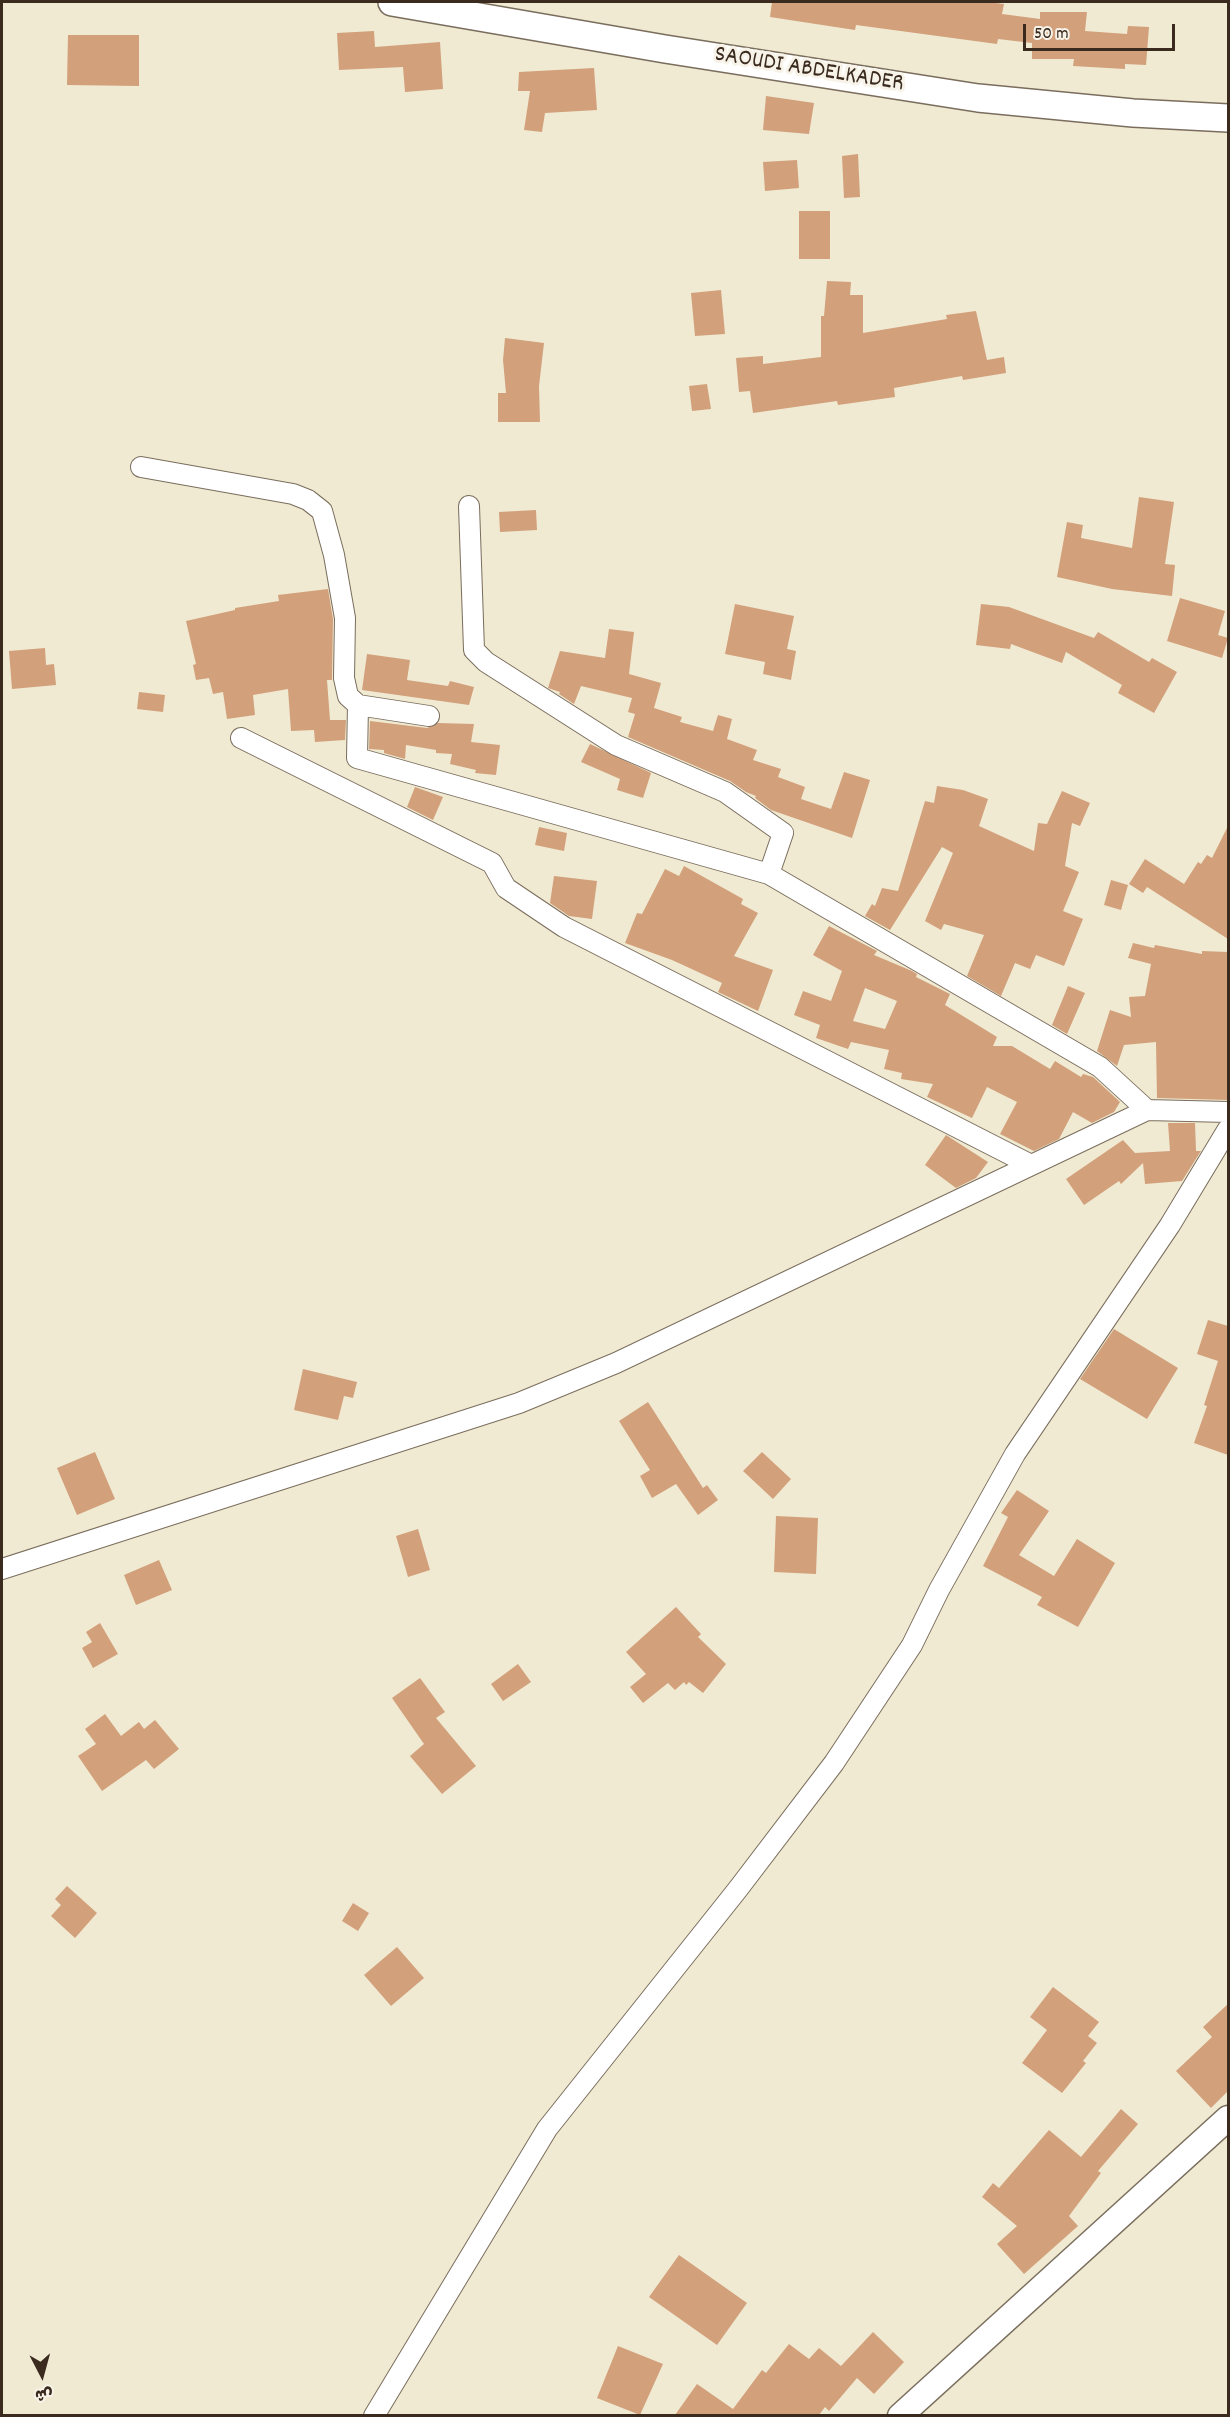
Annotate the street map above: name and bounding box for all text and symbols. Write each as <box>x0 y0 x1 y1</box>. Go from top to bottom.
scale bar <box>1026 12 1178 50</box>
text: 50 m <box>1034 22 1069 47</box>
street label: SAOUDI ABDELKADER <box>712 42 906 100</box>
north arrow <box>12 2345 72 2405</box>
text: ش <box>34 2381 54 2406</box>

